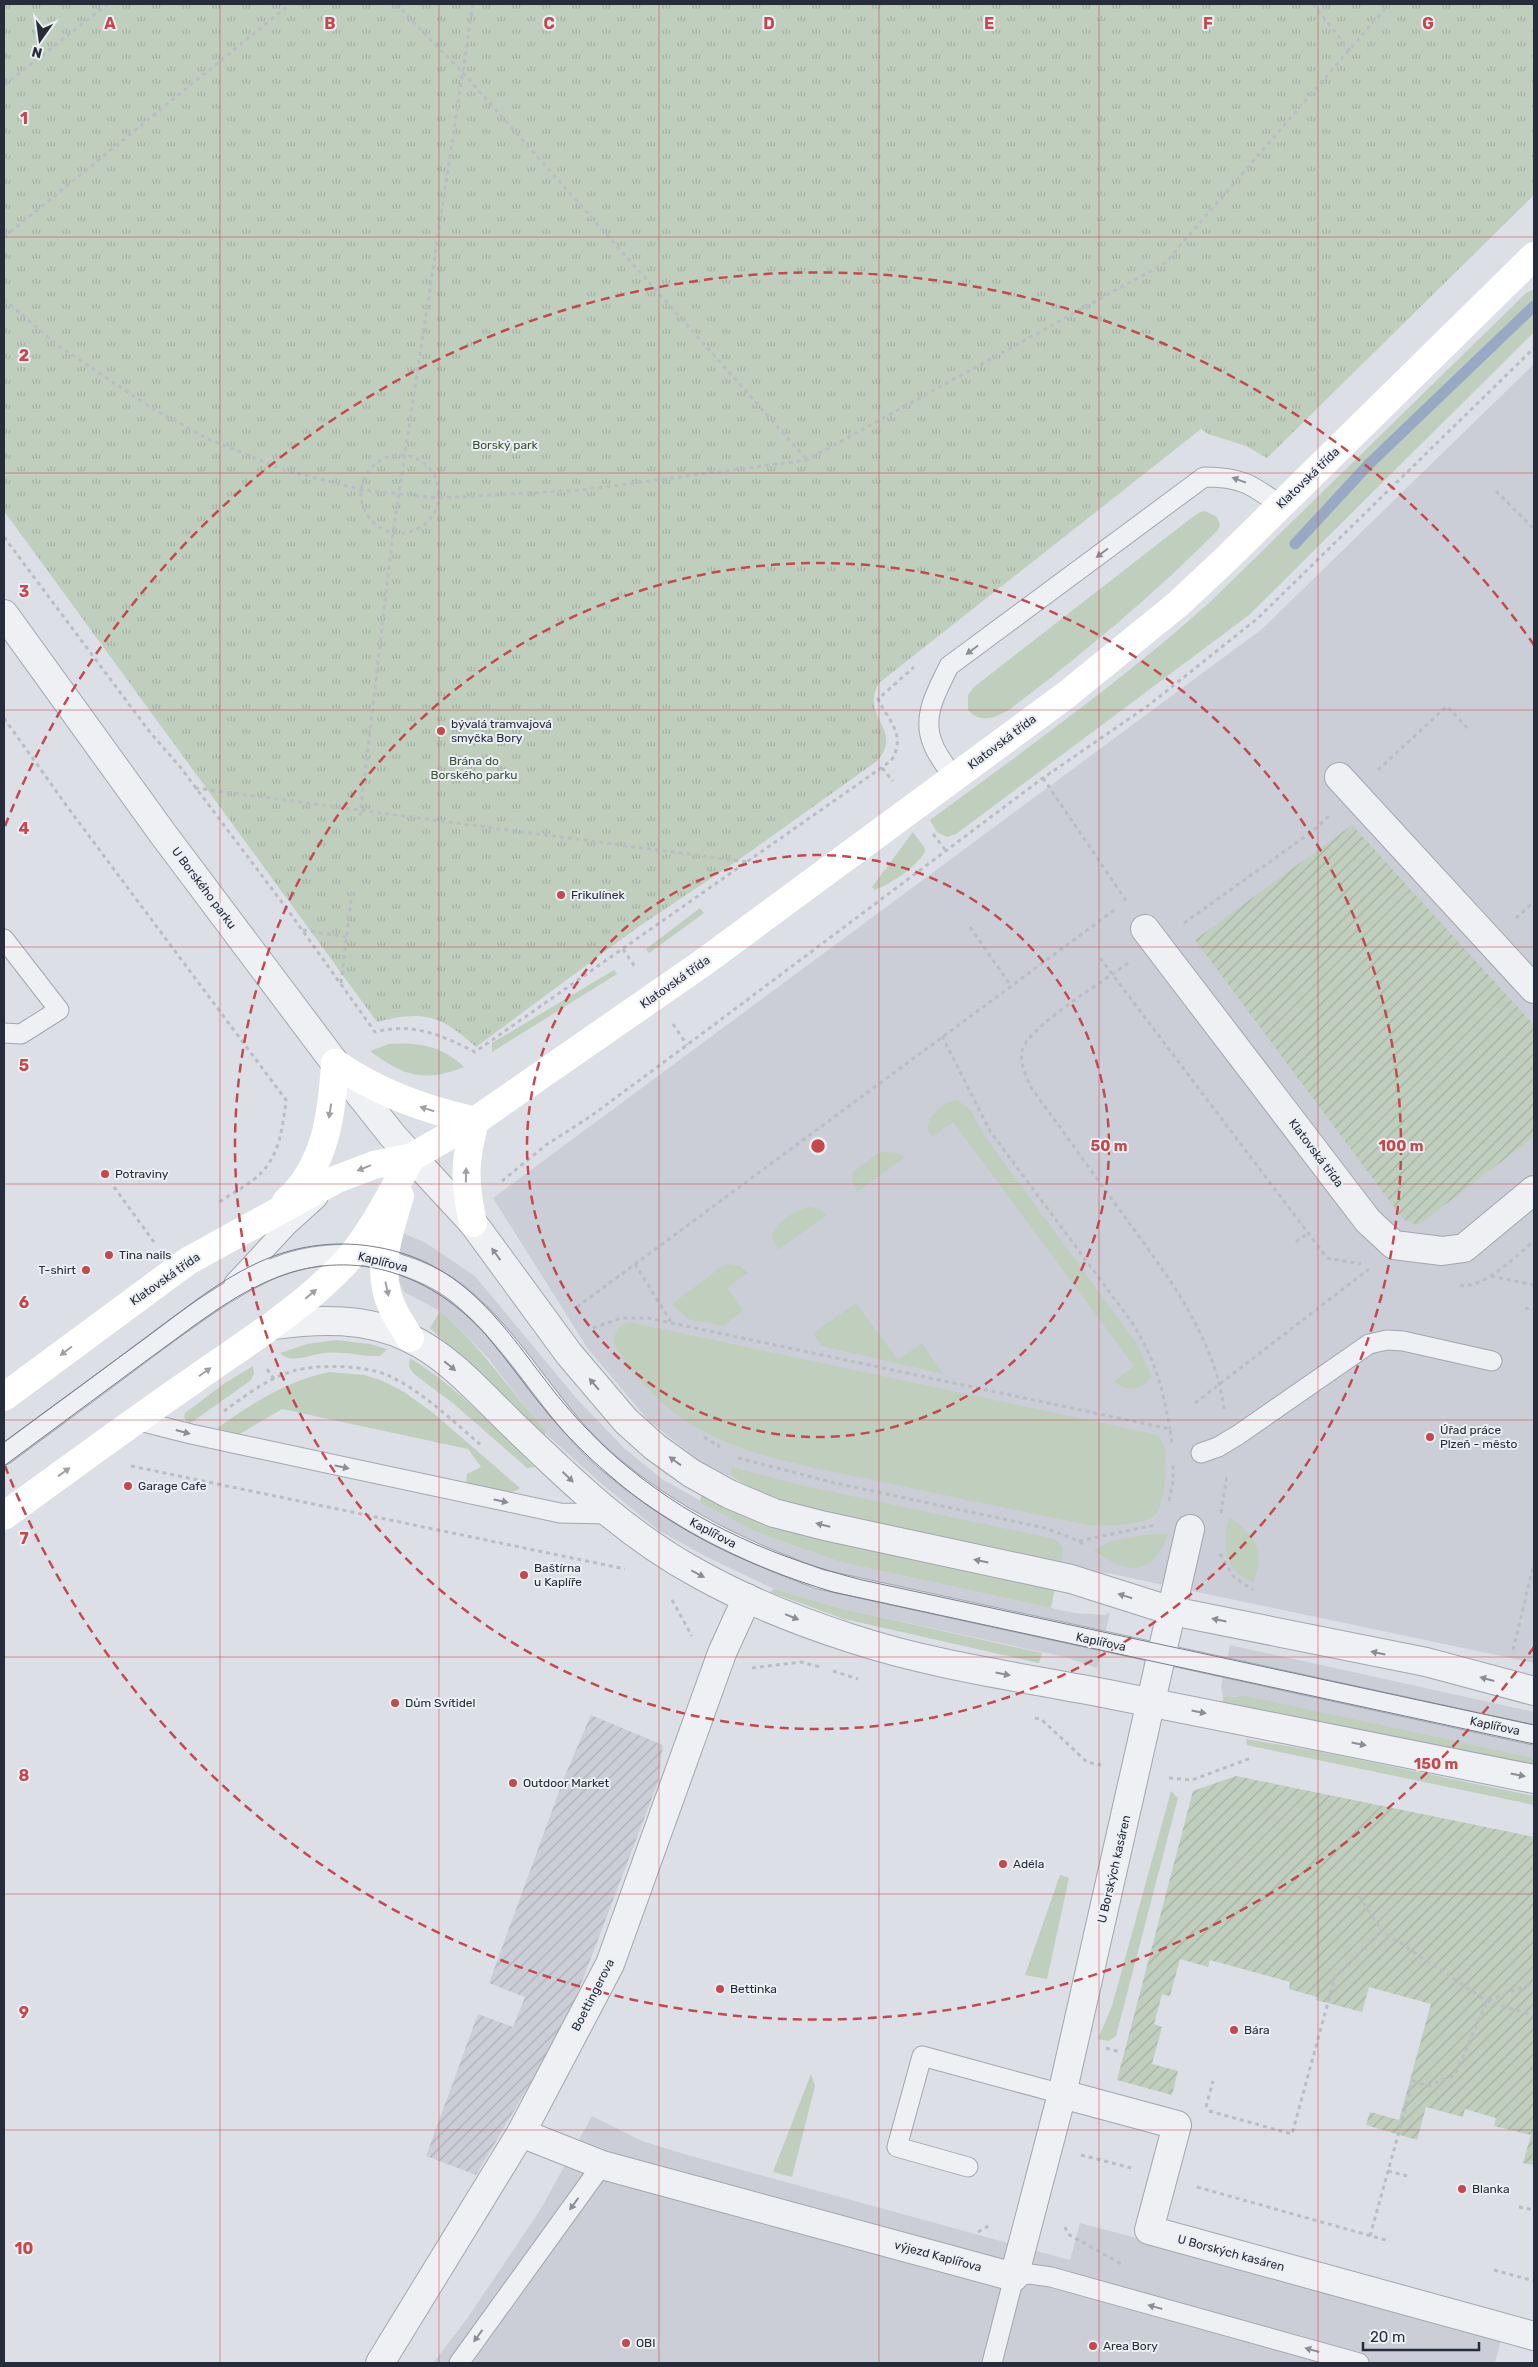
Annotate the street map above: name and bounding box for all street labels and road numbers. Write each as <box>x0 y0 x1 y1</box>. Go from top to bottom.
street label: Klatovská třída <box>1274 445 1342 511</box>
street label: Klatovská třída <box>965 712 1039 772</box>
street label: U Borského parku <box>169 844 239 932</box>
street label: Klatovská třída <box>637 953 713 1011</box>
street label: Klatovská třída <box>1286 1116 1346 1190</box>
street label: Kaplířova <box>357 1249 409 1275</box>
street label: Klatovská třída <box>127 1250 203 1308</box>
street label: Kaplířova <box>687 1515 739 1551</box>
street label: Kaplířova <box>1075 1630 1127 1654</box>
street label: Kaplířova <box>1469 1714 1521 1738</box>
street label: U Borských kasáren <box>1095 1814 1133 1924</box>
street label: Boettingerova <box>569 1957 617 2033</box>
street label: U Borských kasáren <box>1176 2232 1286 2274</box>
street label: výjezd Kaplířova <box>893 2238 983 2274</box>

